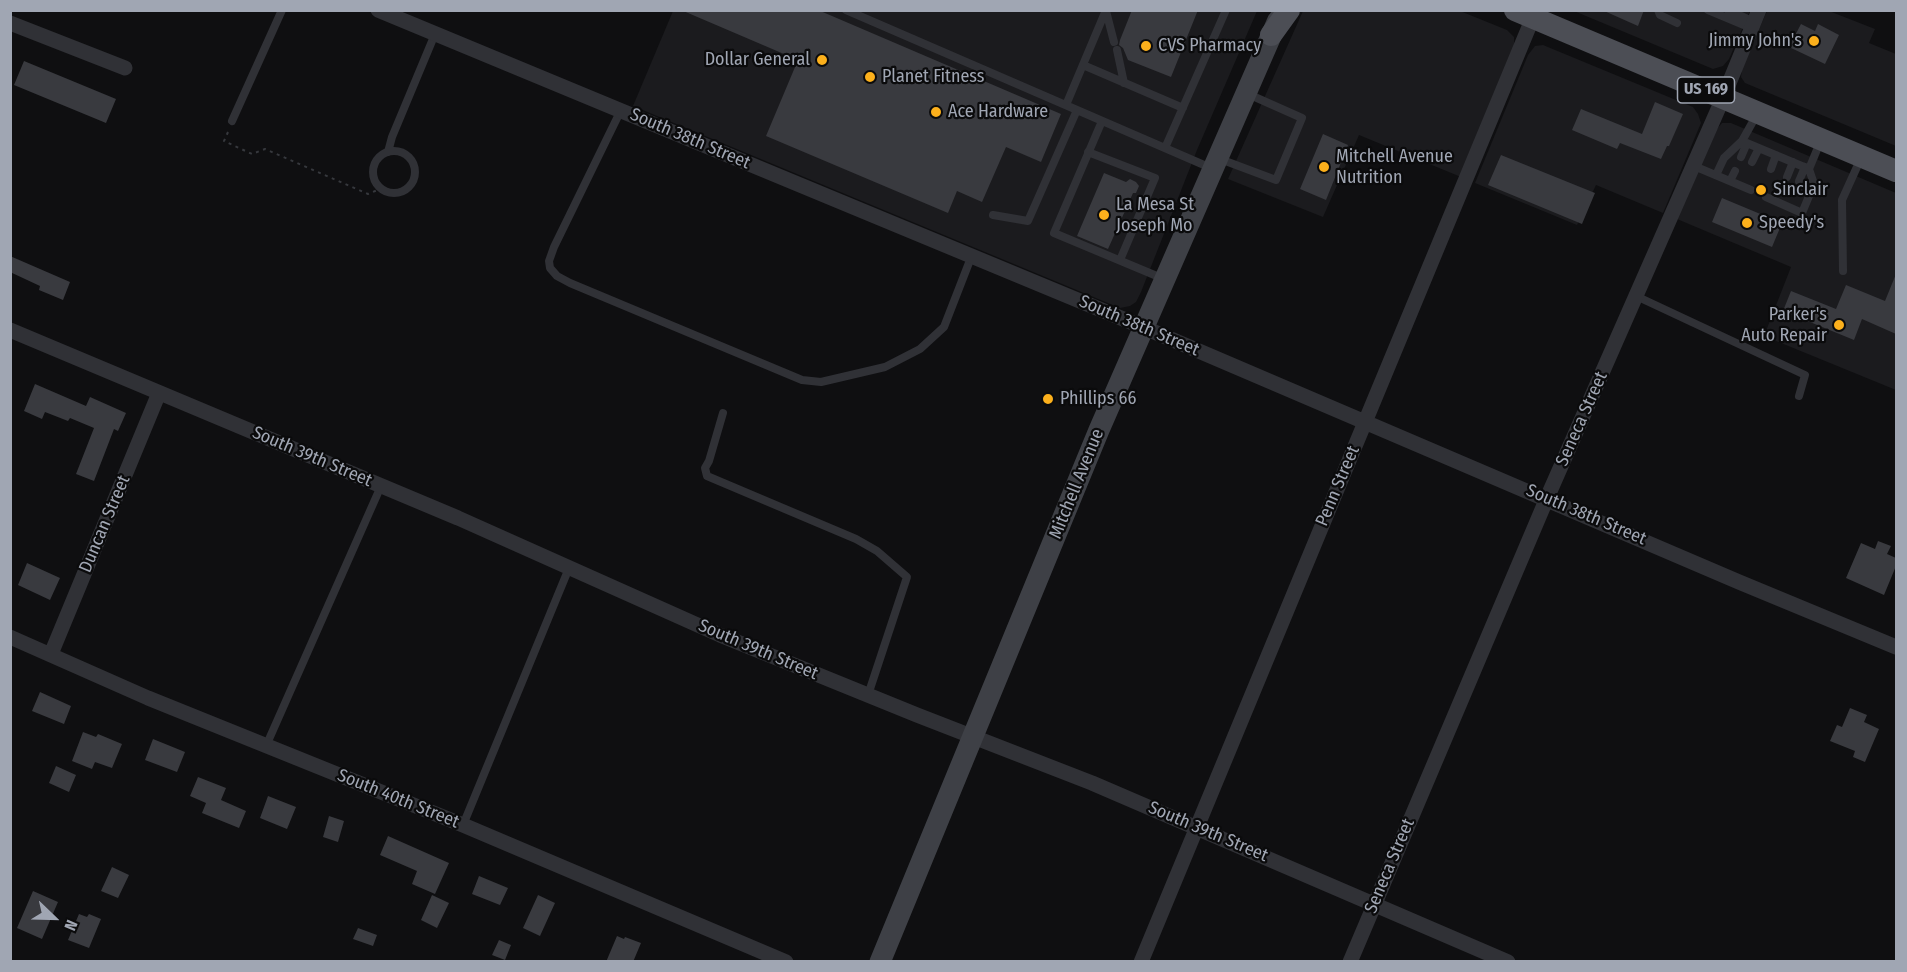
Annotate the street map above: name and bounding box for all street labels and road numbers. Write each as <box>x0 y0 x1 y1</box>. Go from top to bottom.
road number: US 169 <box>1678 77 1734 103</box>
street label: South 38th Street <box>627 104 753 174</box>
street label: South 38th Street <box>1076 291 1202 361</box>
street label: Seneca Street <box>1552 368 1612 470</box>
street label: South 39th Street <box>249 422 375 492</box>
street label: Mitchell Avenue <box>1045 426 1109 542</box>
street label: Penn Street <box>1311 443 1365 529</box>
street label: Duncan Street <box>75 472 135 576</box>
street label: South 38th Street <box>1523 480 1649 550</box>
street label: South 39th Street <box>695 615 821 685</box>
street label: South 40th Street <box>334 765 462 833</box>
street label: South 39th Street <box>1145 797 1271 867</box>
street label: Seneca Street <box>1360 815 1420 917</box>

